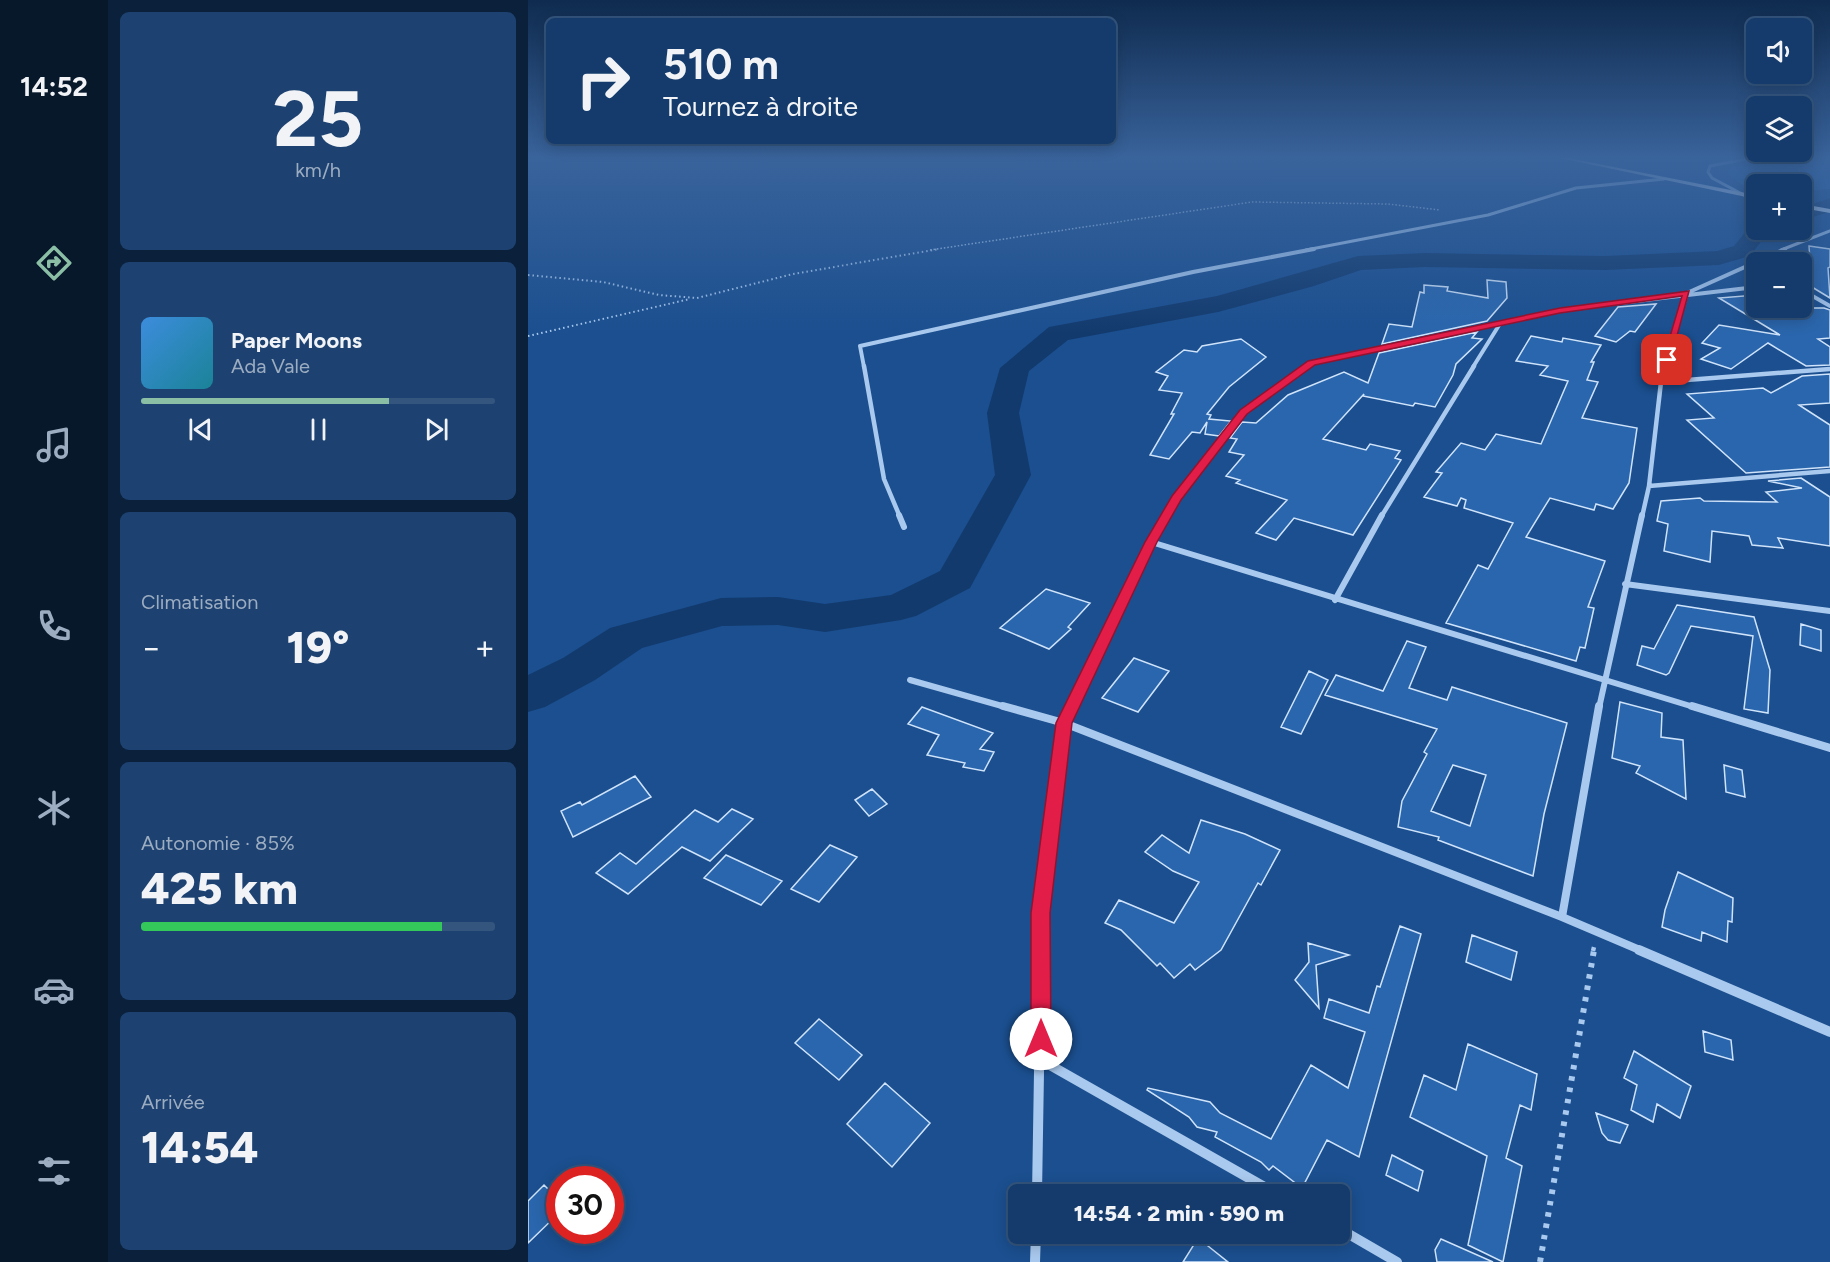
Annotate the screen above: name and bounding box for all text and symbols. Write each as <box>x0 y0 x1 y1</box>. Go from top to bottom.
map controls <box>1746 18 1812 318</box>
button: sound <box>1746 18 1812 84</box>
text: 510 m <box>663 39 779 90</box>
icon: right <box>564 42 642 120</box>
text: 14:52 <box>20 70 88 103</box>
text: 25 <box>273 72 363 166</box>
text: Tournez à droite <box>663 90 858 123</box>
button: layers <box>1746 96 1812 162</box>
text: km/h <box>295 158 341 182</box>
button: + <box>1746 174 1812 240</box>
icon: directions <box>33 242 75 284</box>
button: − <box>1746 252 1812 318</box>
text: Paper Moons <box>231 327 362 354</box>
pin <box>1641 334 1692 385</box>
icon: arrive <box>1650 343 1683 376</box>
text: Ada Vale <box>231 354 310 378</box>
icon: previous <box>184 413 217 446</box>
icon: pause <box>302 413 335 446</box>
icon: next <box>420 413 453 446</box>
icon: music <box>33 424 75 466</box>
text: Climatisation <box>141 590 258 614</box>
icon: phone <box>33 605 75 647</box>
text: 19° <box>287 620 349 674</box>
text: − <box>141 628 162 667</box>
text: + <box>474 628 495 667</box>
icon: climate <box>33 787 75 829</box>
text: Autonomie · 85% <box>141 831 295 855</box>
text: 425 km <box>141 861 298 915</box>
icon: car <box>33 969 75 1011</box>
position arrow <box>1009 1007 1073 1071</box>
text: Arrivée <box>141 1090 205 1114</box>
text: 14:54 <box>141 1120 259 1174</box>
icon: filters <box>33 1150 75 1192</box>
speed limit sign: 30 <box>546 1166 624 1244</box>
text: 14:54 · 2 min · 590 m <box>1074 1200 1284 1227</box>

